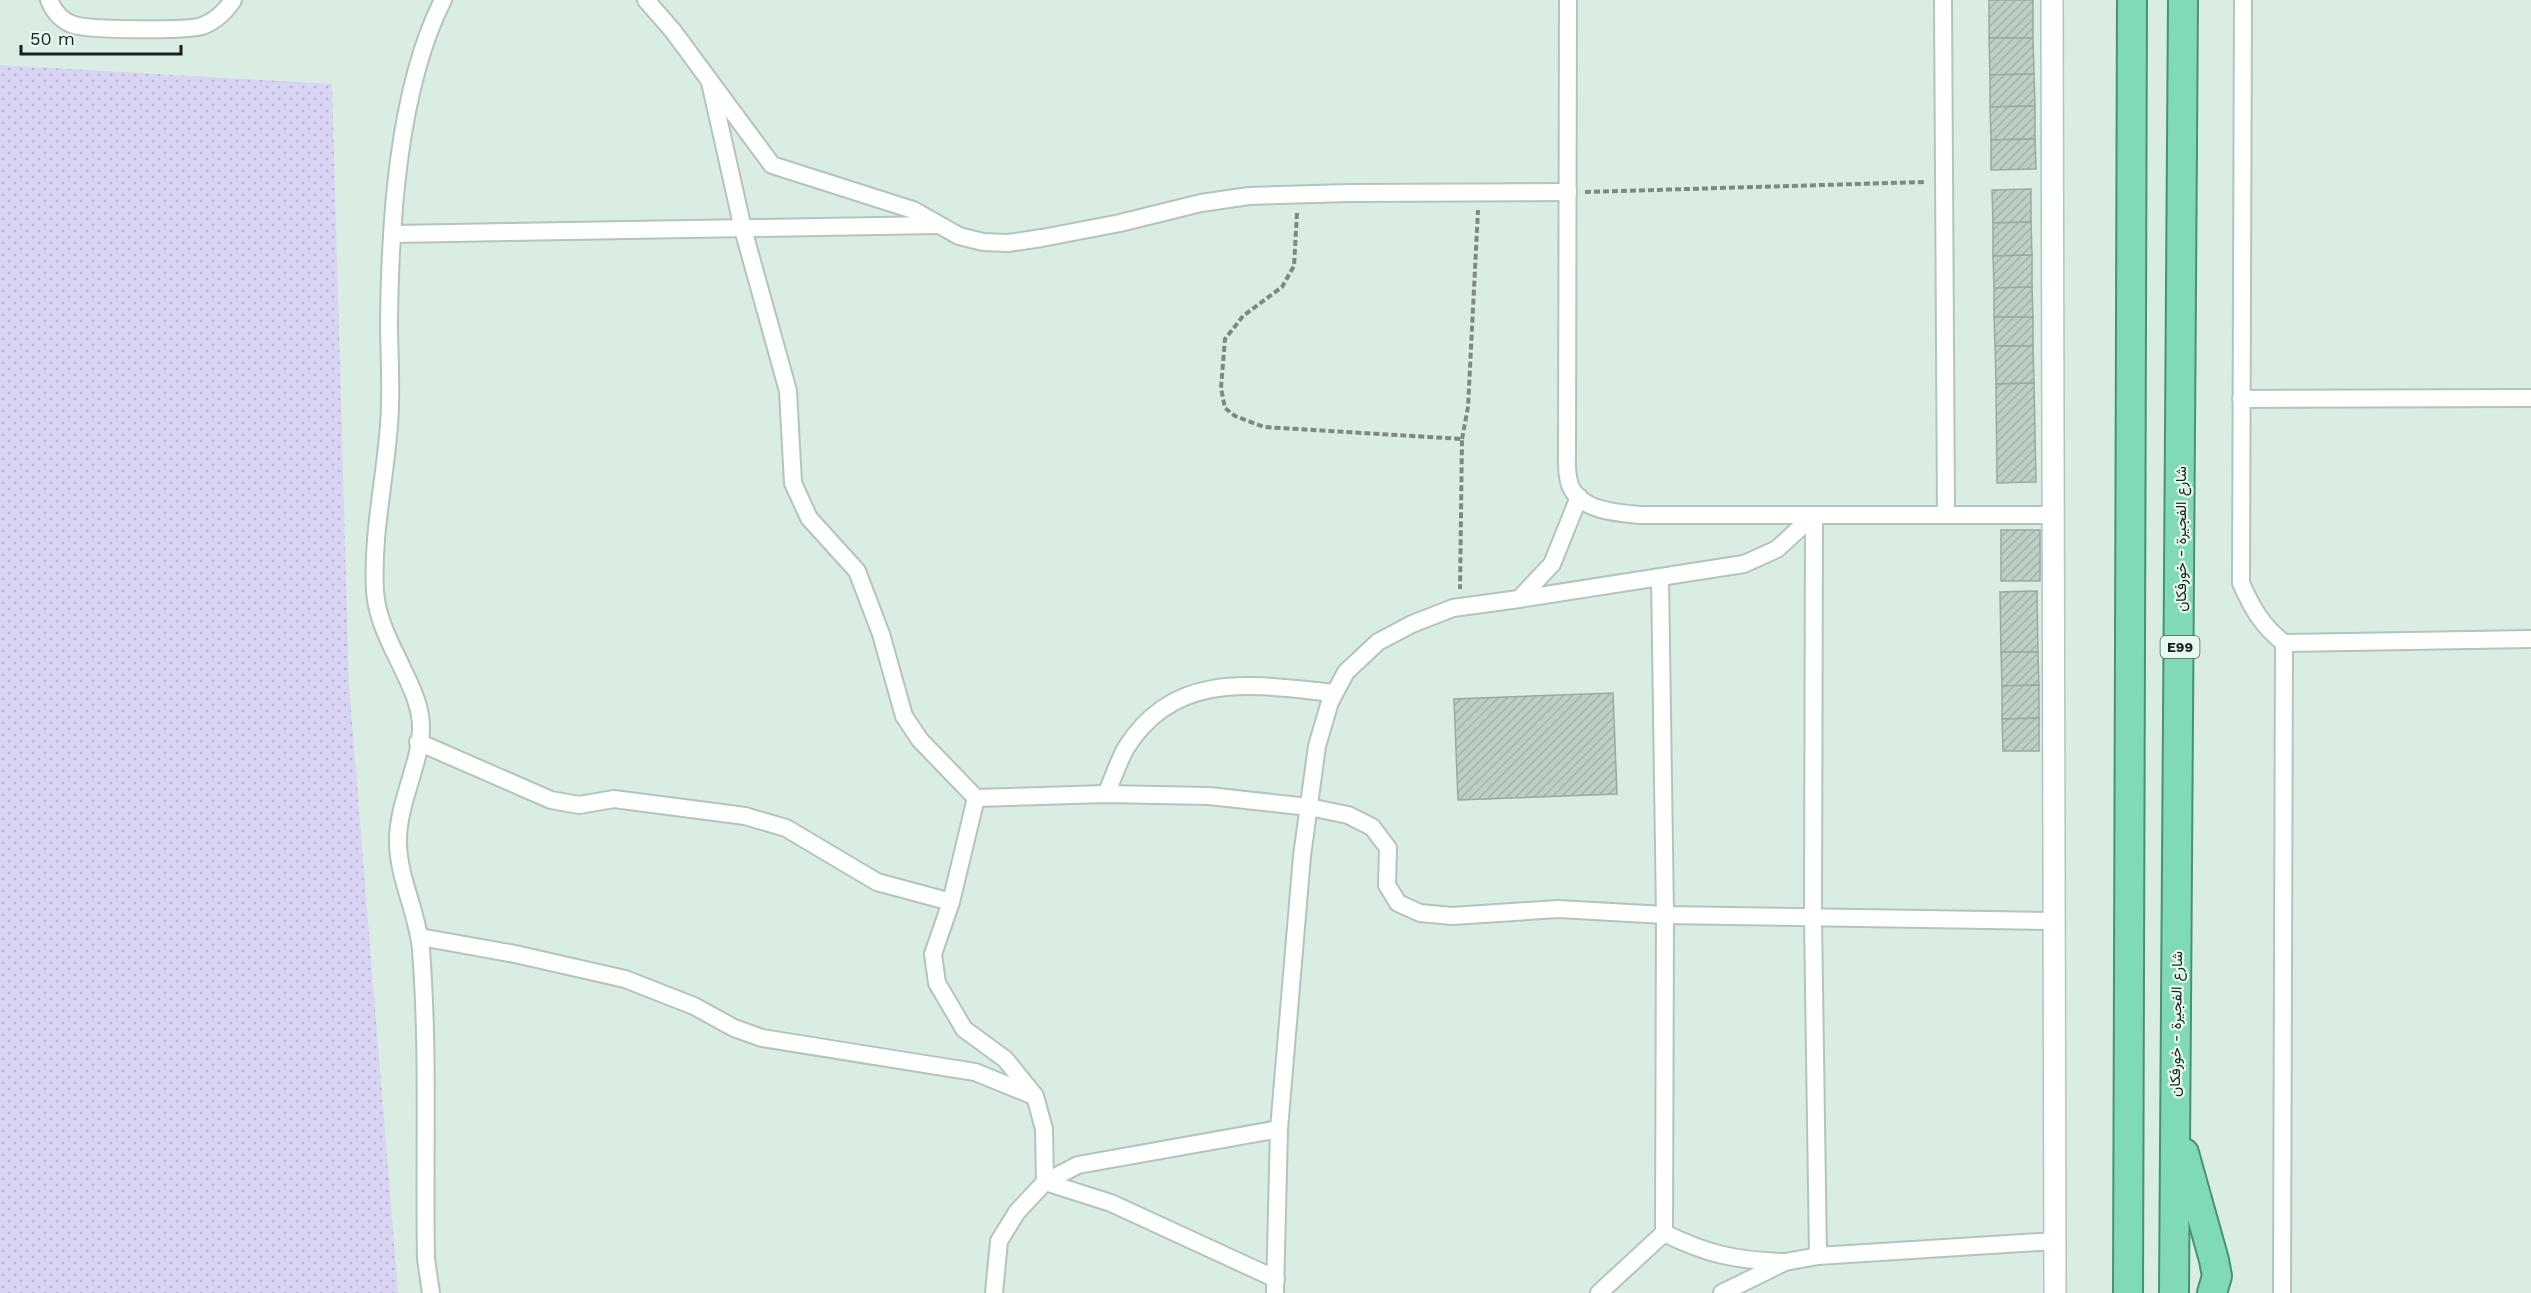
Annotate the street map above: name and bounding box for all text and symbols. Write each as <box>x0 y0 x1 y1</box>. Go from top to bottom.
scale bar <box>21 18 182 56</box>
text: 50 m <box>30 28 75 49</box>
street label: شارع الفجيرة - خورفكان <box>2172 466 2192 612</box>
road number: E99 <box>2160 636 2200 658</box>
street label: شارع الفجيرة - خورفكان <box>2166 951 2188 1097</box>

